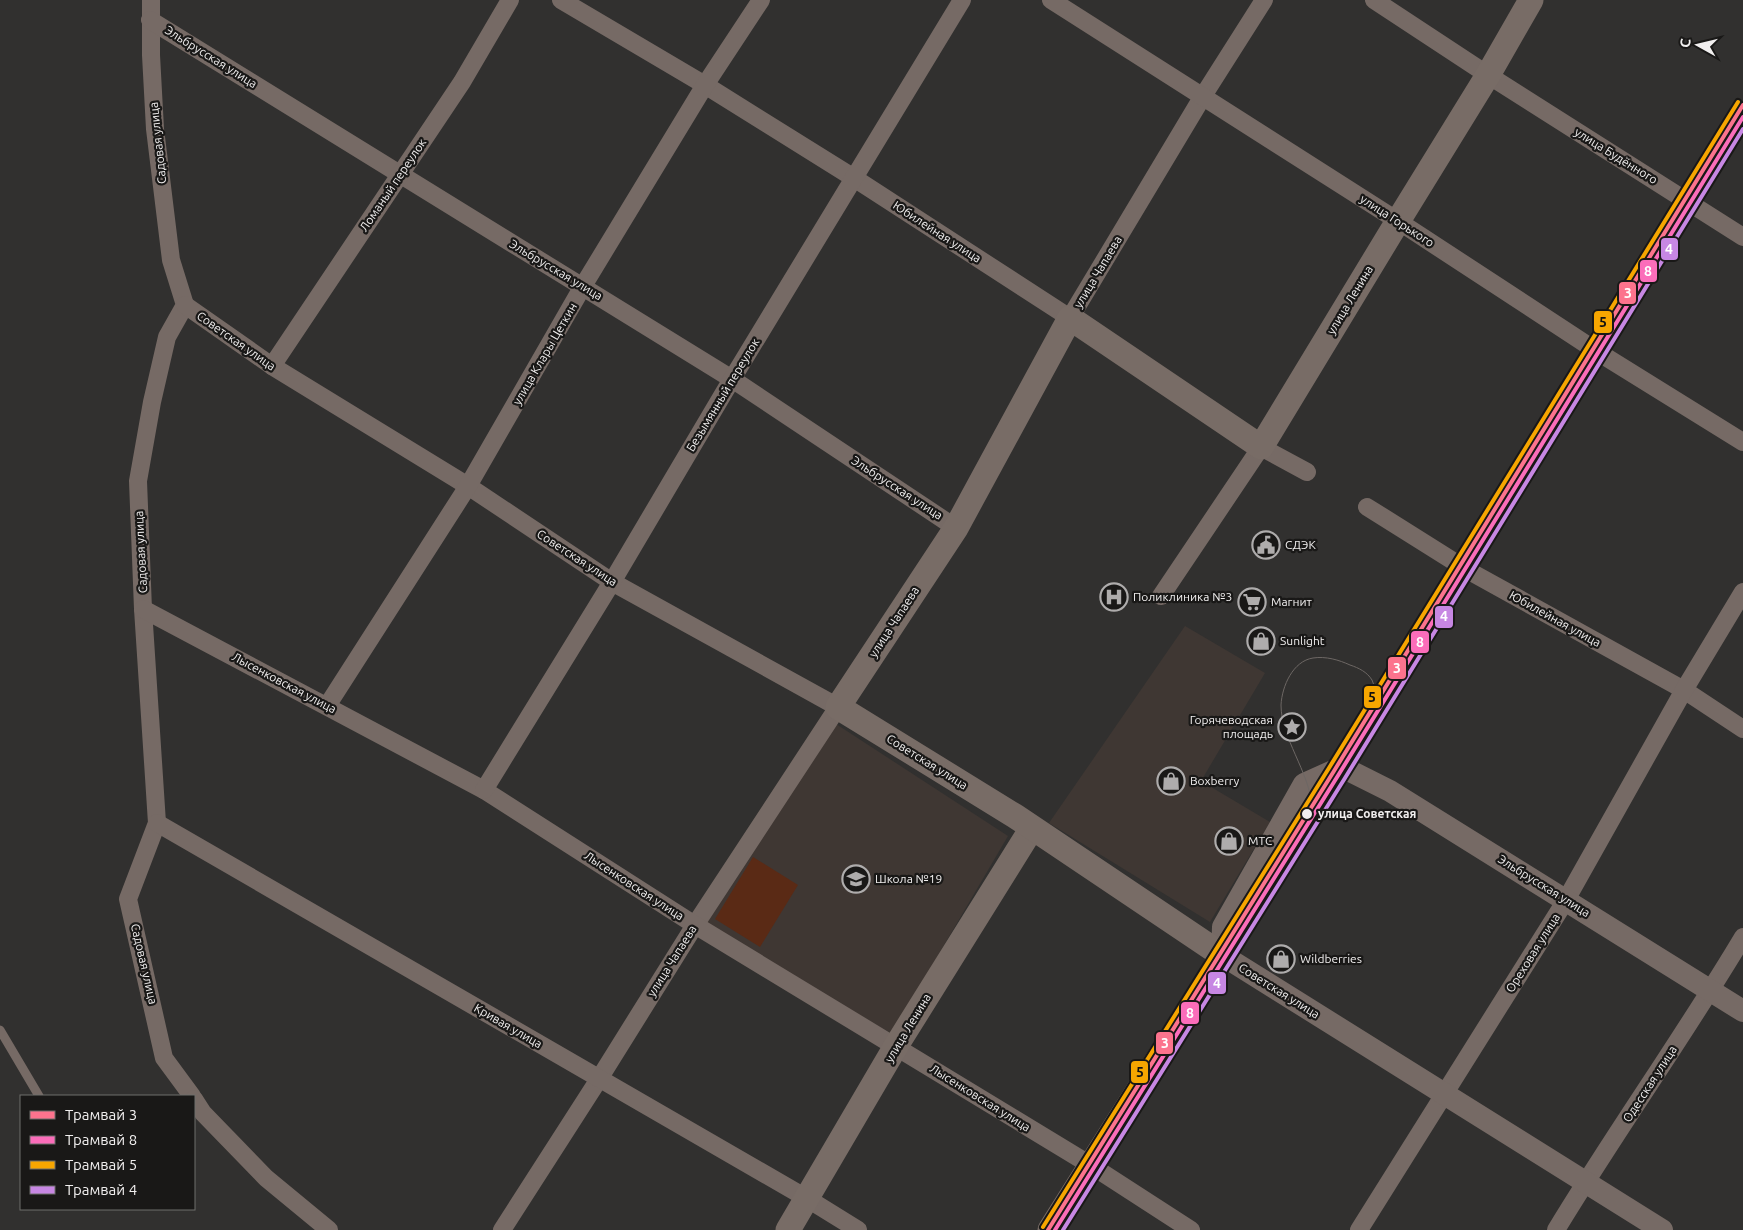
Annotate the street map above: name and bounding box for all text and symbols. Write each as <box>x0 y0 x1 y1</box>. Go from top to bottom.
north arrow <box>1673 20 1723 70</box>
street label: Эльбрусская улица <box>163 23 260 90</box>
text: С <box>1677 38 1694 49</box>
street label: Садовая улица <box>147 101 168 185</box>
street label: улица Будённого <box>1572 125 1660 186</box>
street label: Ломаный переулок <box>357 136 428 234</box>
street label: улица Горького <box>1358 192 1437 249</box>
street label: Юбилейная улица <box>891 198 984 265</box>
street label: улица Чапаева <box>1071 233 1124 310</box>
street label: Эльбрусская улица <box>508 237 605 302</box>
line badge: 4 <box>1660 237 1679 261</box>
text: 4 <box>1665 241 1673 257</box>
line badge: 8 <box>1639 259 1658 283</box>
street label: улица Ленина <box>1324 263 1375 336</box>
text: 8 <box>1644 263 1652 279</box>
line badge: 3 <box>1618 281 1637 305</box>
text: 3 <box>1624 285 1632 301</box>
street label: улица Клары Цеткин <box>510 300 579 407</box>
street label: Советская улица <box>195 309 278 373</box>
line badge: 5 <box>1593 310 1613 334</box>
text: 5 <box>1599 314 1607 330</box>
street label: Безымянный переулок <box>684 336 762 454</box>
street label: Эльбрусская улица <box>849 453 945 522</box>
street label: Садовая улица <box>132 511 149 594</box>
street label: Советская улица <box>535 527 620 588</box>
public building icon: СДЭК <box>1251 530 1281 560</box>
place label: СДЭК <box>1285 538 1316 551</box>
hospital icon: Поликлиника №3 <box>1099 582 1129 612</box>
street label: улица Чапаева <box>866 584 921 660</box>
supermarket icon: Магнит <box>1237 587 1267 617</box>
street label: Юбилейная улица <box>1507 588 1603 649</box>
place label: Поликлиника №3 <box>1133 590 1232 603</box>
place label: Магнит <box>1271 595 1313 608</box>
line badge: 4 <box>1434 605 1454 629</box>
text: 4 <box>1440 608 1448 624</box>
shop icon: Sunlight <box>1246 626 1276 656</box>
line badge: 8 <box>1410 630 1430 654</box>
place label: Sunlight <box>1280 634 1325 647</box>
text: 8 <box>1416 634 1424 650</box>
street label: Лысенковская улица <box>230 650 338 716</box>
line badge: 3 <box>1387 656 1407 680</box>
text: 3 <box>1393 660 1401 676</box>
line badge: 5 <box>1363 685 1382 709</box>
text: 5 <box>1368 689 1376 705</box>
place icon: Горячеводская площадь <box>1277 712 1307 742</box>
place label: Горячеводская площадь <box>1190 713 1273 740</box>
street label: Советская улица <box>884 731 970 792</box>
shop icon: Boxberry <box>1156 766 1186 796</box>
place label: Boxberry <box>1190 774 1240 787</box>
marker: улица Советская <box>1300 807 1314 821</box>
place label: улица Советская <box>1318 807 1416 820</box>
shop icon: МТС <box>1214 826 1244 856</box>
place label: МТС <box>1248 834 1273 847</box>
street label: Лысенковская улица <box>582 849 686 923</box>
street label: Эльбрусская улица <box>1496 852 1593 919</box>
school or university icon: Школа №19 <box>841 864 871 894</box>
place label: Школа №19 <box>875 872 942 885</box>
street label: Ореховая улица <box>1503 911 1562 995</box>
street label: Садовая улица <box>129 922 160 1006</box>
street label: улица Чапаева <box>644 923 699 999</box>
shop icon: Wildberries <box>1266 944 1296 974</box>
place label: Wildberries <box>1300 952 1362 965</box>
street label: Советская улица <box>1236 960 1322 1021</box>
line badge: 4 <box>1207 971 1227 995</box>
text: 4 <box>1213 975 1221 991</box>
street label: улица Ленина <box>882 991 933 1064</box>
street label: Кривая улица <box>472 1001 545 1050</box>
line badge: 8 <box>1180 1001 1200 1025</box>
text: 8 <box>1186 1005 1194 1021</box>
line badge: 3 <box>1155 1031 1174 1055</box>
text: 3 <box>1161 1035 1169 1051</box>
street label: Одесская улица <box>1620 1043 1679 1124</box>
line badge: 5 <box>1130 1060 1149 1084</box>
street label: Лысенковская улица <box>928 1061 1033 1134</box>
text: 5 <box>1136 1064 1144 1080</box>
legend <box>20 1095 195 1210</box>
text: Трамвай 3 <box>65 1106 137 1123</box>
text: Трамвай 8 <box>65 1131 137 1148</box>
text: Трамвай 5 <box>65 1156 137 1173</box>
text: Трамвай 4 <box>65 1181 137 1198</box>

